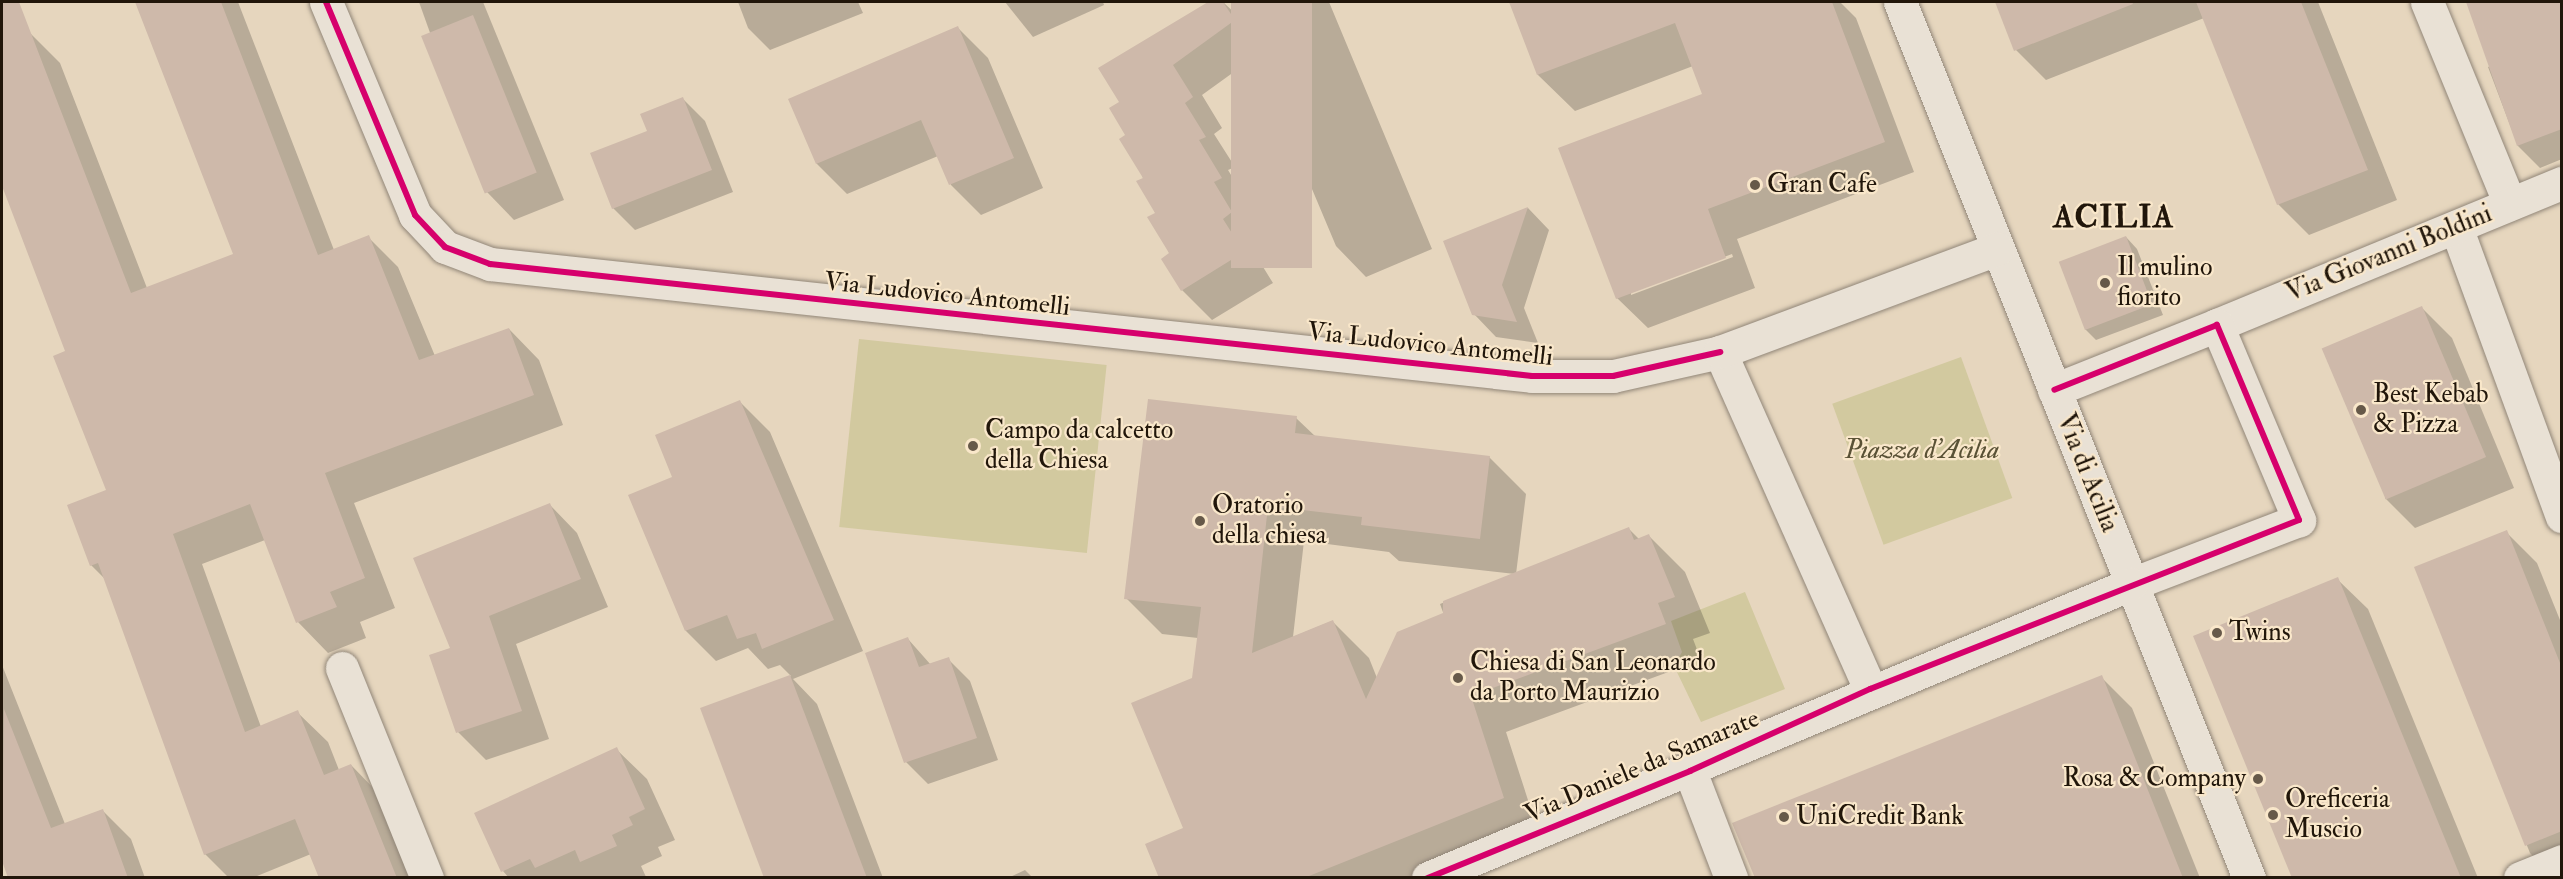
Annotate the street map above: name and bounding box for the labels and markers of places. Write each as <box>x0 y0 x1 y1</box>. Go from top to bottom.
place label: Gran Cafe <box>1767 169 1877 201</box>
marker: Gran Cafe <box>1748 178 1762 192</box>
place label: Il mulino fiorito <box>2117 252 2212 314</box>
marker: Il mulino fiorito <box>2098 276 2112 290</box>
place label: Best Kebab & Pizza <box>2373 379 2489 440</box>
marker: Best Kebab & Pizza <box>2354 403 2368 417</box>
place label: Campo da calcetto della Chiesa <box>985 415 1173 476</box>
marker: Campo da calcetto della Chiesa <box>966 439 980 453</box>
place label: Oratorio della chiesa <box>1212 490 1327 552</box>
marker: Oratorio della chiesa <box>1193 514 1207 528</box>
place label: Twins <box>2229 617 2291 649</box>
marker: Twins <box>2210 626 2224 640</box>
place label: Chiesa di San Leonardo da Porto Maurizio <box>1470 647 1716 708</box>
marker: Chiesa di San Leonardo da Porto Maurizio <box>1451 671 1465 685</box>
place label: Rosa & Company <box>2063 763 2246 795</box>
marker: Rosa & Company <box>2251 772 2265 786</box>
place label: Oreficeria Muscio <box>2285 784 2390 846</box>
place label: UniCredit Bank <box>1796 801 1964 833</box>
marker: Oreficeria Muscio <box>2266 808 2280 822</box>
marker: UniCredit Bank <box>1777 810 1791 824</box>

